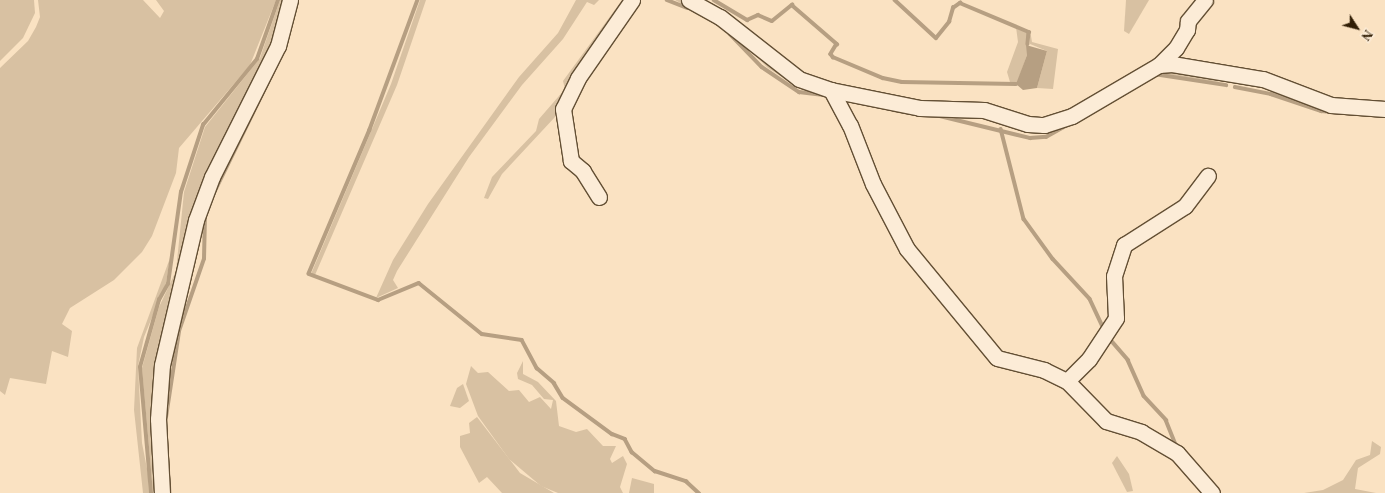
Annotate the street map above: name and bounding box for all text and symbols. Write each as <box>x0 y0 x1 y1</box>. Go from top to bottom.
north arrow <box>1337 8 1377 48</box>
text: N <box>1358 27 1375 43</box>

